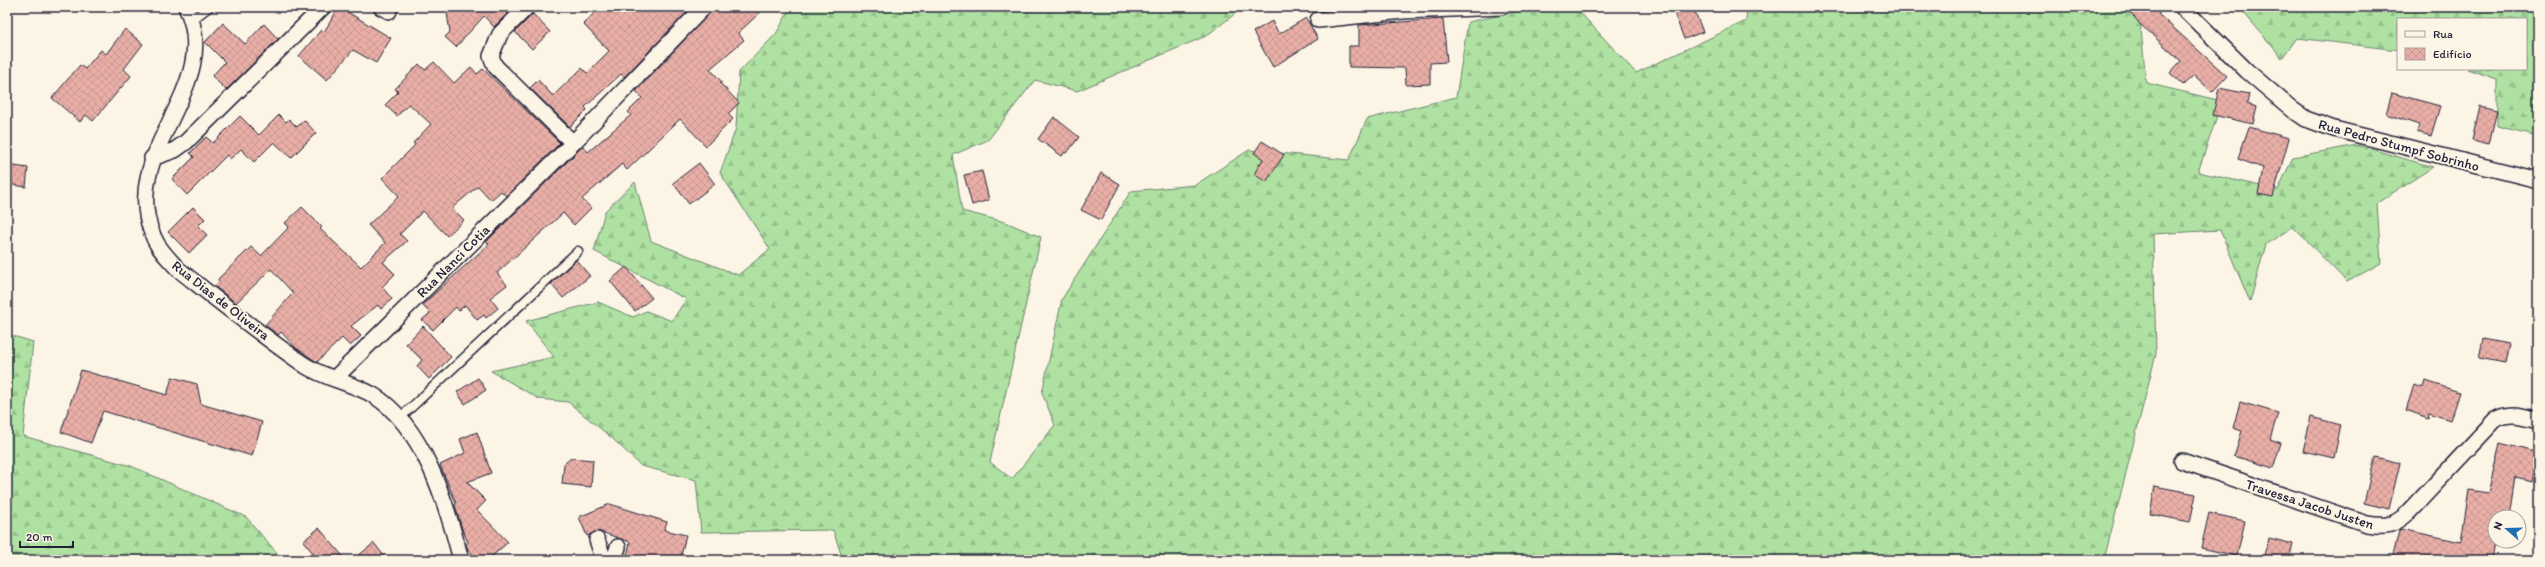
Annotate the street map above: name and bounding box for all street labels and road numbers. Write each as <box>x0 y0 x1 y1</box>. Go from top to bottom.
street label: Rua Pedro Stumpf Sobrinho <box>2317 116 2481 175</box>
street label: Rua Nanci Cotia <box>413 221 494 301</box>
street label: Rua Dias de Oliveira <box>168 257 274 344</box>
street label: Travessa Jacob Justen <box>2244 476 2376 533</box>

